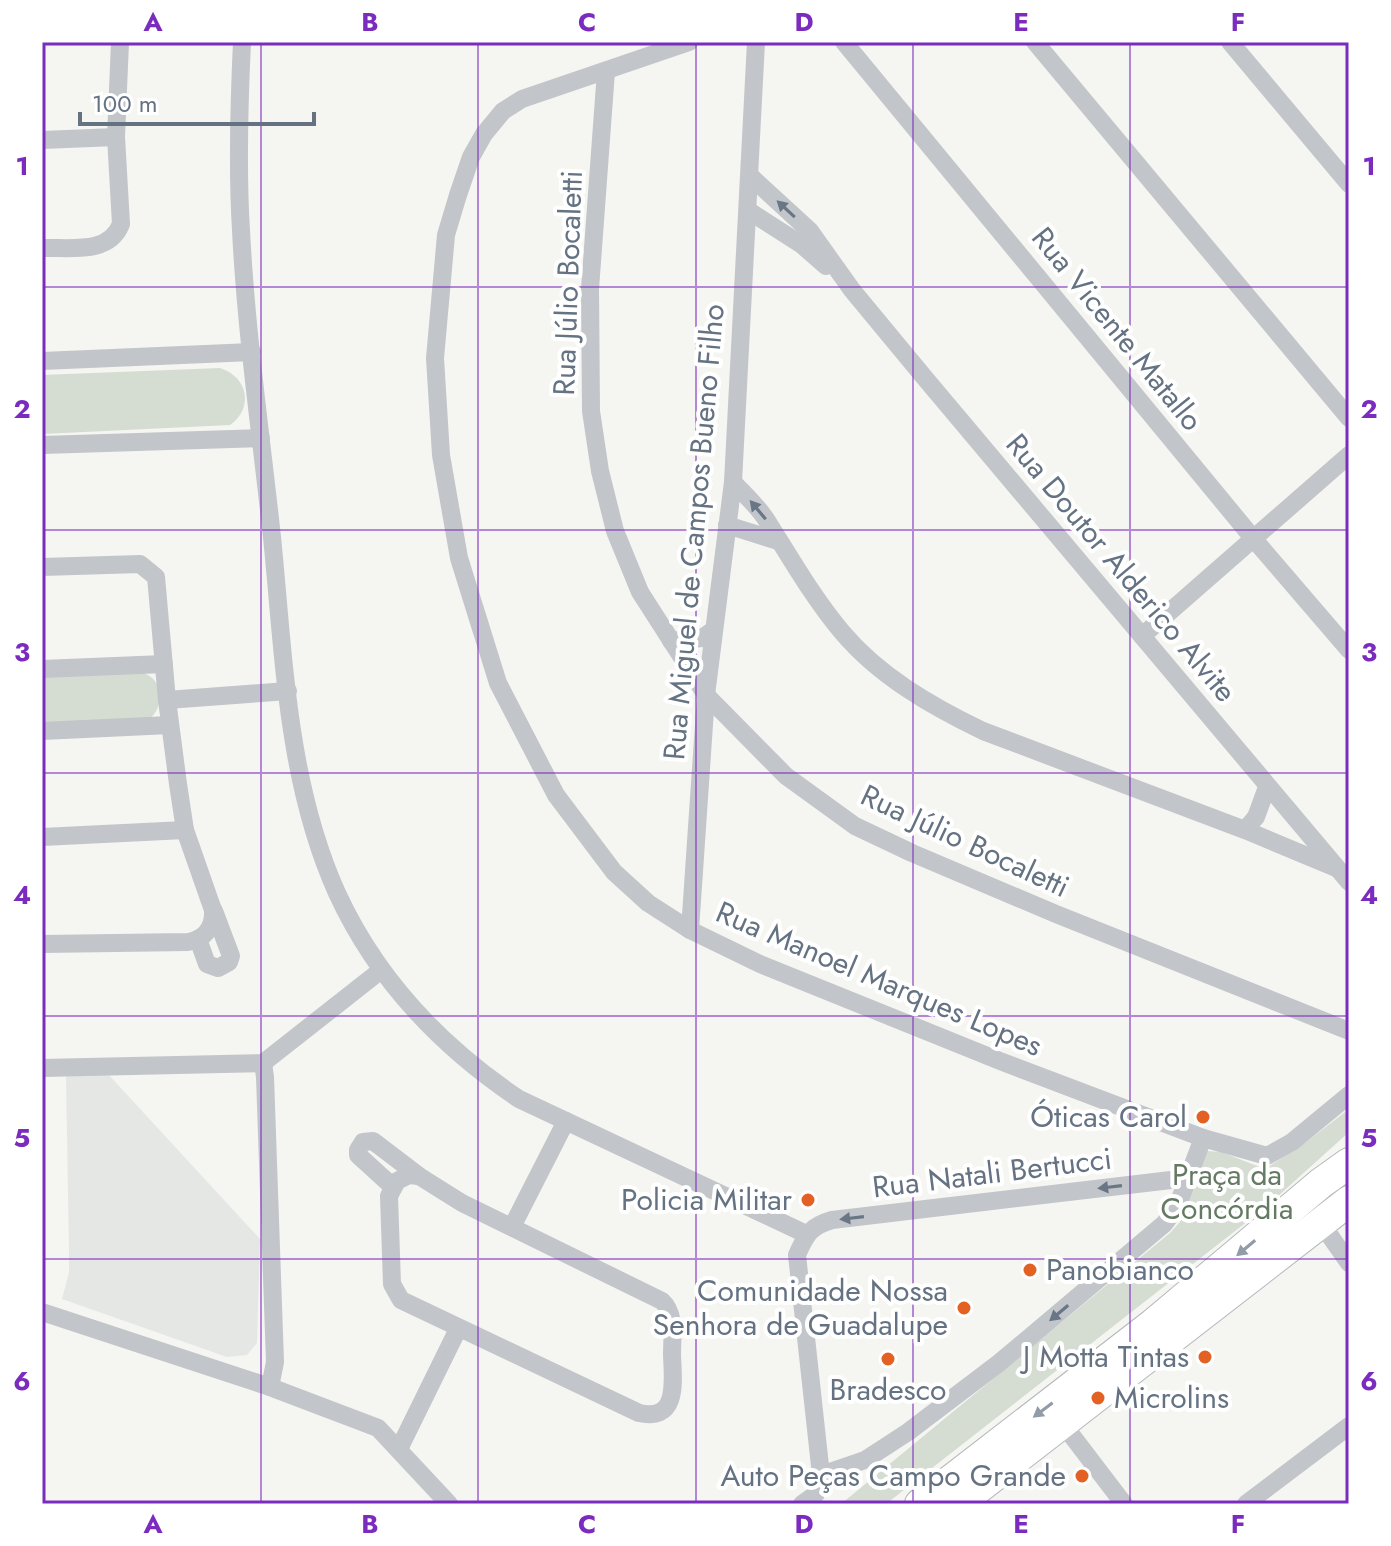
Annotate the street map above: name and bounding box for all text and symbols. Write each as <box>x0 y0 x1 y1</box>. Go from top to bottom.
text: A <box>142 3 163 41</box>
text: B <box>361 3 379 41</box>
text: C <box>578 3 596 41</box>
text: D <box>794 3 814 41</box>
text: E <box>1013 3 1029 41</box>
text: F <box>1231 3 1245 41</box>
scale bar <box>80 76 314 126</box>
text: 100 m <box>92 86 158 121</box>
text: 1 <box>15 147 29 185</box>
text: 1 <box>1362 147 1376 185</box>
street label: Rua Júlio Bocaletti <box>542 170 593 396</box>
one-way arrow <box>777 200 796 218</box>
street label: Rua Vicente Matallo <box>1022 218 1213 440</box>
street label: Rua Miguel de Campos Bueno Filho <box>652 302 735 762</box>
text: 2 <box>13 390 31 428</box>
text: 2 <box>1360 390 1378 428</box>
street label: Rua Doutor Alderico Alvite <box>996 424 1247 711</box>
one-way arrow <box>750 500 767 520</box>
text: 3 <box>14 633 30 671</box>
text: 3 <box>1361 633 1377 671</box>
street label: Rua Júlio Bocaletti <box>854 773 1076 908</box>
text: 4 <box>13 876 31 914</box>
text: 4 <box>1360 876 1378 914</box>
street label: Rua Manoel Marques Lopes <box>709 890 1049 1067</box>
place label: Óticas Carol <box>1030 1095 1187 1138</box>
marker: Óticas Carol <box>1194 1108 1212 1126</box>
text: 5 <box>14 1119 30 1157</box>
text: 5 <box>1361 1119 1377 1157</box>
street label: Rua Natali Bertucci <box>870 1136 1114 1209</box>
park label: Praça da Concórdia <box>1160 1153 1294 1230</box>
place label: Policia Militar <box>621 1178 793 1221</box>
one-way arrow <box>1097 1181 1122 1194</box>
marker: Policia Militar <box>799 1191 817 1209</box>
one-way arrow <box>839 1211 864 1224</box>
one-way arrow <box>1236 1239 1256 1256</box>
place label: Panobianco <box>1046 1248 1194 1291</box>
marker: Panobianco <box>1021 1261 1039 1279</box>
place label: Comunidade Nossa Senhora de Guadalupe <box>653 1269 948 1346</box>
marker: Comunidade Nossa Senhora de Guadalupe <box>955 1299 973 1317</box>
one-way arrow <box>1049 1304 1069 1321</box>
place label: J Motta Tintas <box>1019 1335 1189 1378</box>
marker: J Motta Tintas <box>1196 1348 1214 1366</box>
marker: Bradesco <box>879 1350 897 1368</box>
text: 6 <box>13 1362 31 1400</box>
text: 6 <box>1360 1362 1378 1400</box>
place label: Bradesco <box>830 1368 946 1411</box>
place label: Microlins <box>1114 1376 1229 1419</box>
marker: Microlins <box>1089 1389 1107 1407</box>
one-way arrow <box>1033 1402 1053 1418</box>
place label: Auto Peças Campo Grande <box>720 1454 1066 1497</box>
marker: Auto Peças Campo Grande <box>1073 1467 1091 1485</box>
text: A <box>142 1505 163 1543</box>
text: B <box>361 1505 379 1543</box>
text: C <box>578 1505 596 1543</box>
text: D <box>794 1505 814 1543</box>
text: E <box>1013 1505 1029 1543</box>
text: F <box>1231 1505 1245 1543</box>

